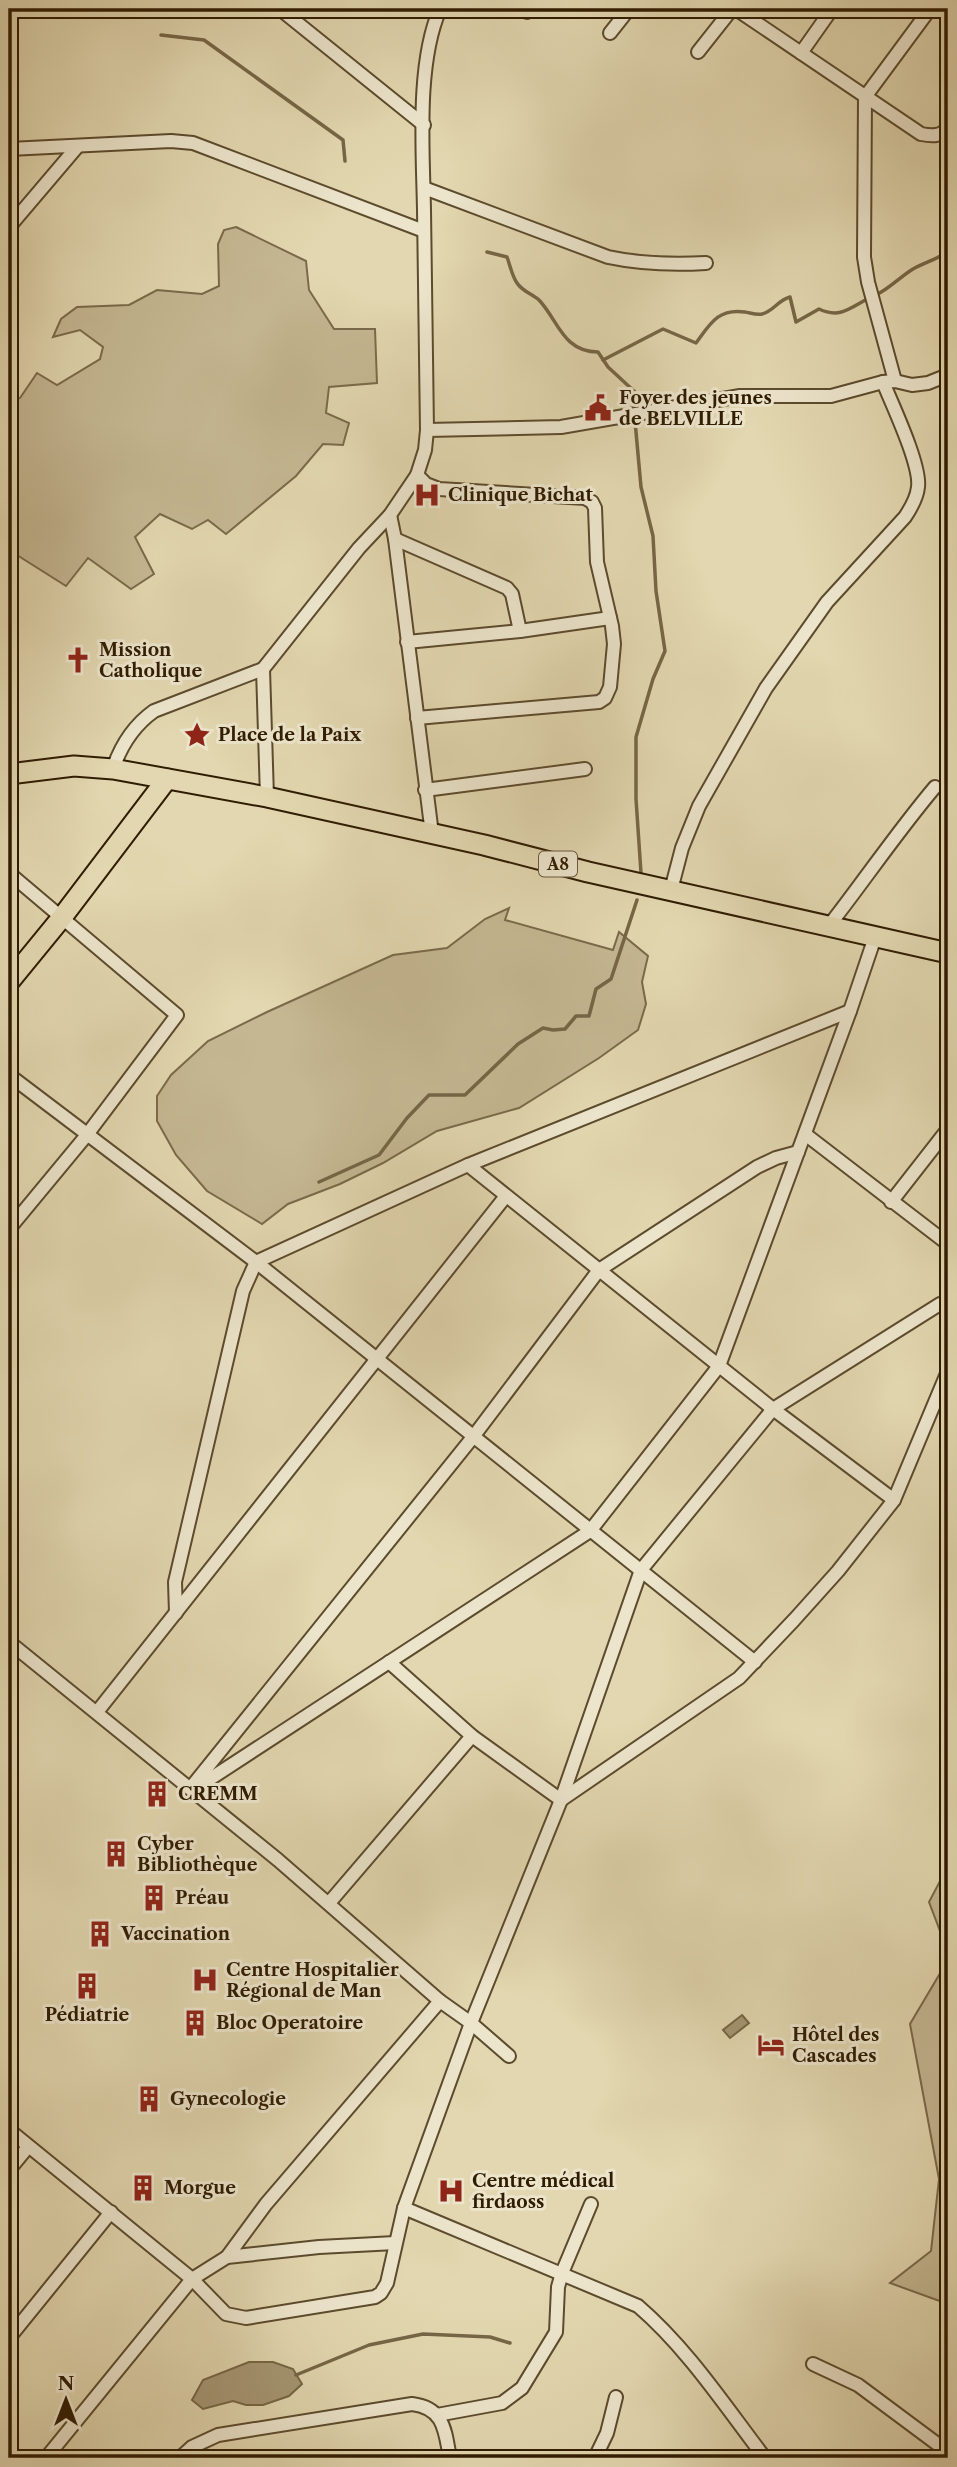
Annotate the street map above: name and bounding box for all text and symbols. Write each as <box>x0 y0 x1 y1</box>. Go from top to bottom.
place label: Foyer des jeunes de BELVILLE <box>619 387 772 430</box>
public building icon: Foyer des jeunes de BELVILLE <box>583 393 613 423</box>
hospital icon: Clinique Bichat <box>412 480 442 510</box>
place label: Clinique Bichat <box>448 484 593 506</box>
place label: Mission Catholique <box>99 639 202 682</box>
church icon: Mission Catholique <box>63 645 93 675</box>
place icon: Place de la Paix <box>182 720 212 750</box>
place label: Place de la Paix <box>218 724 361 746</box>
road number: A8 <box>539 852 577 876</box>
building icon: CREMM <box>142 1779 172 1809</box>
place label: CREMM <box>178 1783 258 1805</box>
place label: Cyber Bibliothèque <box>137 1833 258 1876</box>
building icon: Cyber Bibliothèque <box>101 1839 131 1869</box>
building icon: Préau <box>139 1883 169 1913</box>
place label: Préau <box>175 1887 229 1909</box>
building icon: Vaccination <box>85 1919 115 1949</box>
place label: Vaccination <box>120 1923 231 1945</box>
place label: Centre Hospitalier Régional de Man <box>226 1959 399 2002</box>
hospital icon: Centre Hospitalier Régional de Man <box>190 1965 220 1995</box>
building icon: Pédiatrie <box>72 1971 102 2001</box>
place label: Pédiatrie <box>45 2004 130 2026</box>
building icon: Bloc Operatoire <box>180 2008 210 2038</box>
place label: Bloc Operatoire <box>216 2012 364 2034</box>
place label: Hôtel des Cascades <box>792 2024 879 2067</box>
hotel icon: Hôtel des Cascades <box>756 2030 786 2060</box>
building icon: Gynecologie <box>134 2084 164 2114</box>
place label: Gynecologie <box>170 2088 286 2110</box>
place label: Centre médical firdaoss <box>472 2170 614 2213</box>
building icon: Morgue <box>128 2173 158 2203</box>
hospital icon: Centre médical firdaoss <box>436 2176 466 2206</box>
place label: Morgue <box>164 2177 236 2199</box>
north arrow <box>32 2366 102 2436</box>
text: N <box>58 2372 74 2395</box>

